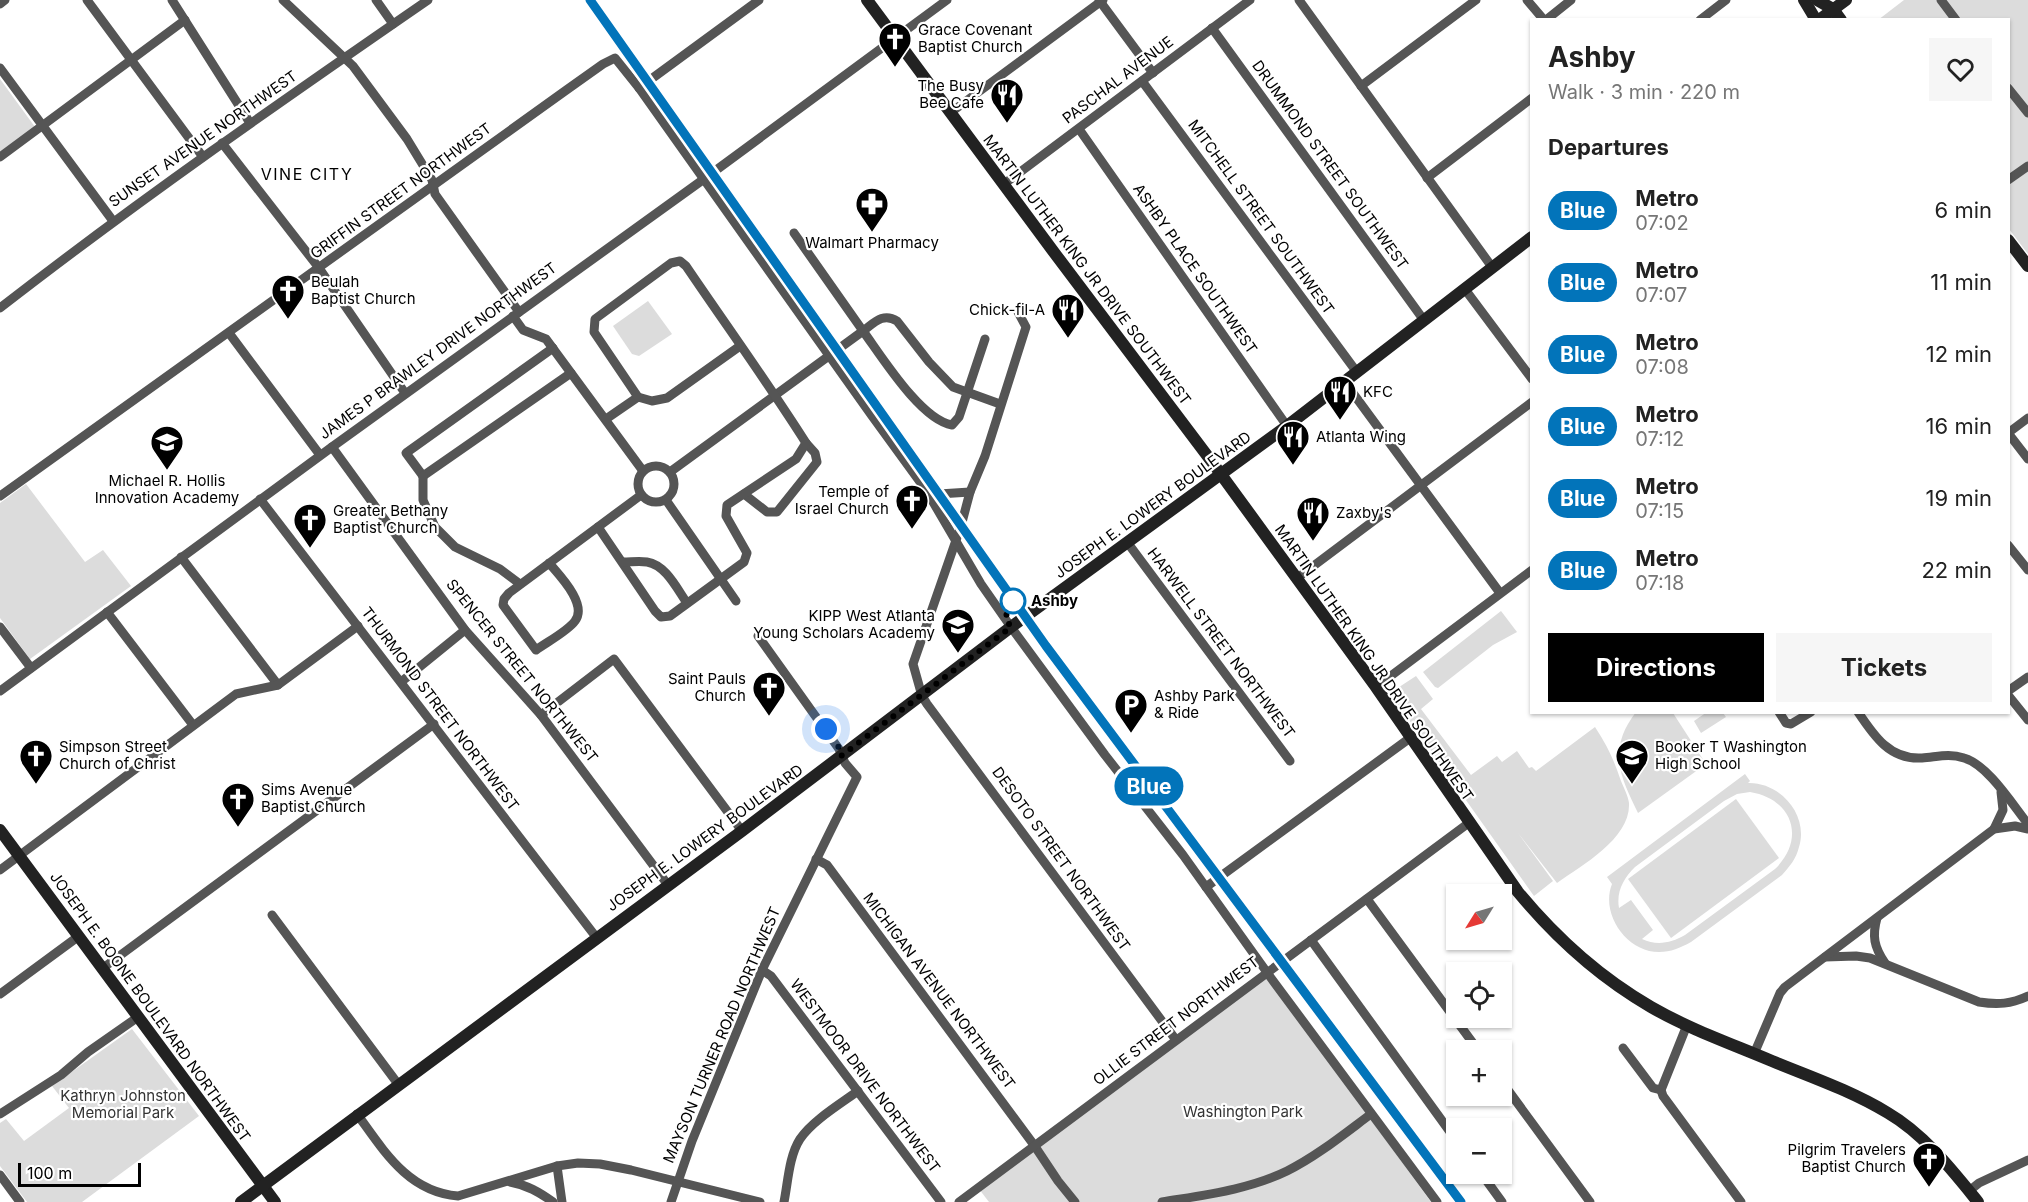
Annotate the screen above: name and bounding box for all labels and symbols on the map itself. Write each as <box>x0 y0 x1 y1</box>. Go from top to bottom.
place label: Grace Covenant Baptist Church <box>918 20 1032 56</box>
church icon: Grace Covenant Baptist Church <box>877 21 913 68</box>
street label: PASCHAL AVENUE <box>1059 32 1177 127</box>
street label: DRUMMOND STREET SOUTHWEST <box>1248 57 1413 273</box>
street label: SUNSET AVENUE NORTHWEST <box>105 66 300 211</box>
place label: The Busy Bee Cafe <box>917 76 985 112</box>
restaurant icon: The Busy Bee Cafe <box>989 77 1025 124</box>
street label: MITCHELL STREET SOUTHWEST <box>1184 116 1339 318</box>
street label: GRIFFIN STREET NORTHWEST <box>306 118 495 263</box>
street label: MARTIN LUTHER KING JR DRIVE SOUTHWEST <box>979 131 1195 409</box>
district label: VINE CITY <box>261 164 353 184</box>
street label: ASHBY PLACE SOUTHWEST <box>1129 180 1262 358</box>
pharmacy icon: Walmart Pharmacy <box>854 186 890 233</box>
place label: Walmart Pharmacy <box>805 233 939 252</box>
street label: JAMES P BRAWLEY DRIVE NORTHWEST <box>315 258 560 443</box>
place label: Beulah Baptist Church <box>311 272 416 308</box>
church icon: Beulah Baptist Church <box>270 273 306 320</box>
restaurant icon: Chick-fil-A <box>1050 292 1086 339</box>
place label: Chick-fil-A <box>969 300 1045 319</box>
restaurant icon: KFC <box>1322 374 1358 421</box>
place label: KFC <box>1363 382 1393 401</box>
restaurant icon: Atlanta Wing <box>1275 419 1311 466</box>
school or university icon: Michael R. Hollis Innovation Academy <box>149 424 185 471</box>
street label: JOSEPH E. LOWERY BOULEVARD <box>1051 427 1255 582</box>
place label: Atlanta Wing <box>1316 427 1406 446</box>
place label: Michael R. Hollis Innovation Academy <box>95 471 240 507</box>
place label: Temple of Israel Church <box>795 482 889 518</box>
church icon: Temple of Israel Church <box>894 483 930 530</box>
restaurant icon: Zaxby's <box>1295 495 1331 542</box>
place label: Greater Bethany Baptist Church <box>333 501 449 537</box>
church icon: Greater Bethany Baptist Church <box>292 502 328 549</box>
place label: Zaxby's <box>1336 503 1392 522</box>
street label: MARTIN LUTHER KING JR DRIVE SOUTHWEST <box>1271 521 1478 805</box>
street label: HARWELL STREET NORTHWEST <box>1144 544 1299 742</box>
street label: SPENCER STREET NORTHWEST <box>442 575 602 766</box>
marker: Ashby <box>1000 588 1026 614</box>
place label: Ashby <box>1031 591 1078 610</box>
street label: THURMOND STREET NORTHWEST <box>358 603 523 814</box>
place label: KIPP West Atlanta Young Scholars Academy <box>753 606 936 642</box>
school or university icon: KIPP West Atlanta Young Scholars Academy <box>940 607 976 654</box>
place label: Saint Pauls Church <box>668 669 746 705</box>
church icon: Saint Pauls Church <box>751 670 787 717</box>
place label: Ashby Park & Ride <box>1154 686 1236 722</box>
parking icon: Ashby Park & Ride <box>1113 687 1149 734</box>
your location <box>811 714 841 744</box>
place label: Simpson Street Church of Christ <box>59 737 176 773</box>
place label: Booker T Washington High School <box>1655 737 1807 773</box>
church icon: Simpson Street Church of Christ <box>18 738 54 785</box>
school or university icon: Booker T Washington High School <box>1614 738 1650 785</box>
street label: JOSEPH E. LOWERY BOULEVARD <box>603 760 807 915</box>
street label: DESOTO STREET NORTHWEST <box>988 763 1135 954</box>
line badge: Blue <box>1107 766 1191 806</box>
place label: Sims Avenue Baptist Church <box>261 780 366 816</box>
church icon: Sims Avenue Baptist Church <box>220 781 256 828</box>
street label: JOSEPH E. BOONE BOULEVARD NORTHWEST <box>46 868 255 1145</box>
north arrow <box>1446 884 1512 950</box>
street label: MICHIGAN AVENUE NORTHWEST <box>859 889 1020 1093</box>
street label: MAYSON TURNER ROAD NORTHWEST <box>659 904 784 1166</box>
street label: OLLIE STREET NORTHWEST <box>1089 952 1262 1089</box>
street label: WESTMOOR DRIVE NORTHWEST <box>786 975 945 1176</box>
park label: Kathryn Johnston Memorial Park <box>60 1086 186 1122</box>
park label: Washington Park <box>1183 1102 1304 1121</box>
place label: Pilgrim Travelers Baptist Church <box>1788 1140 1906 1176</box>
church icon: Pilgrim Travelers Baptist Church <box>1911 1141 1947 1188</box>
scale bar <box>18 1160 141 1188</box>

